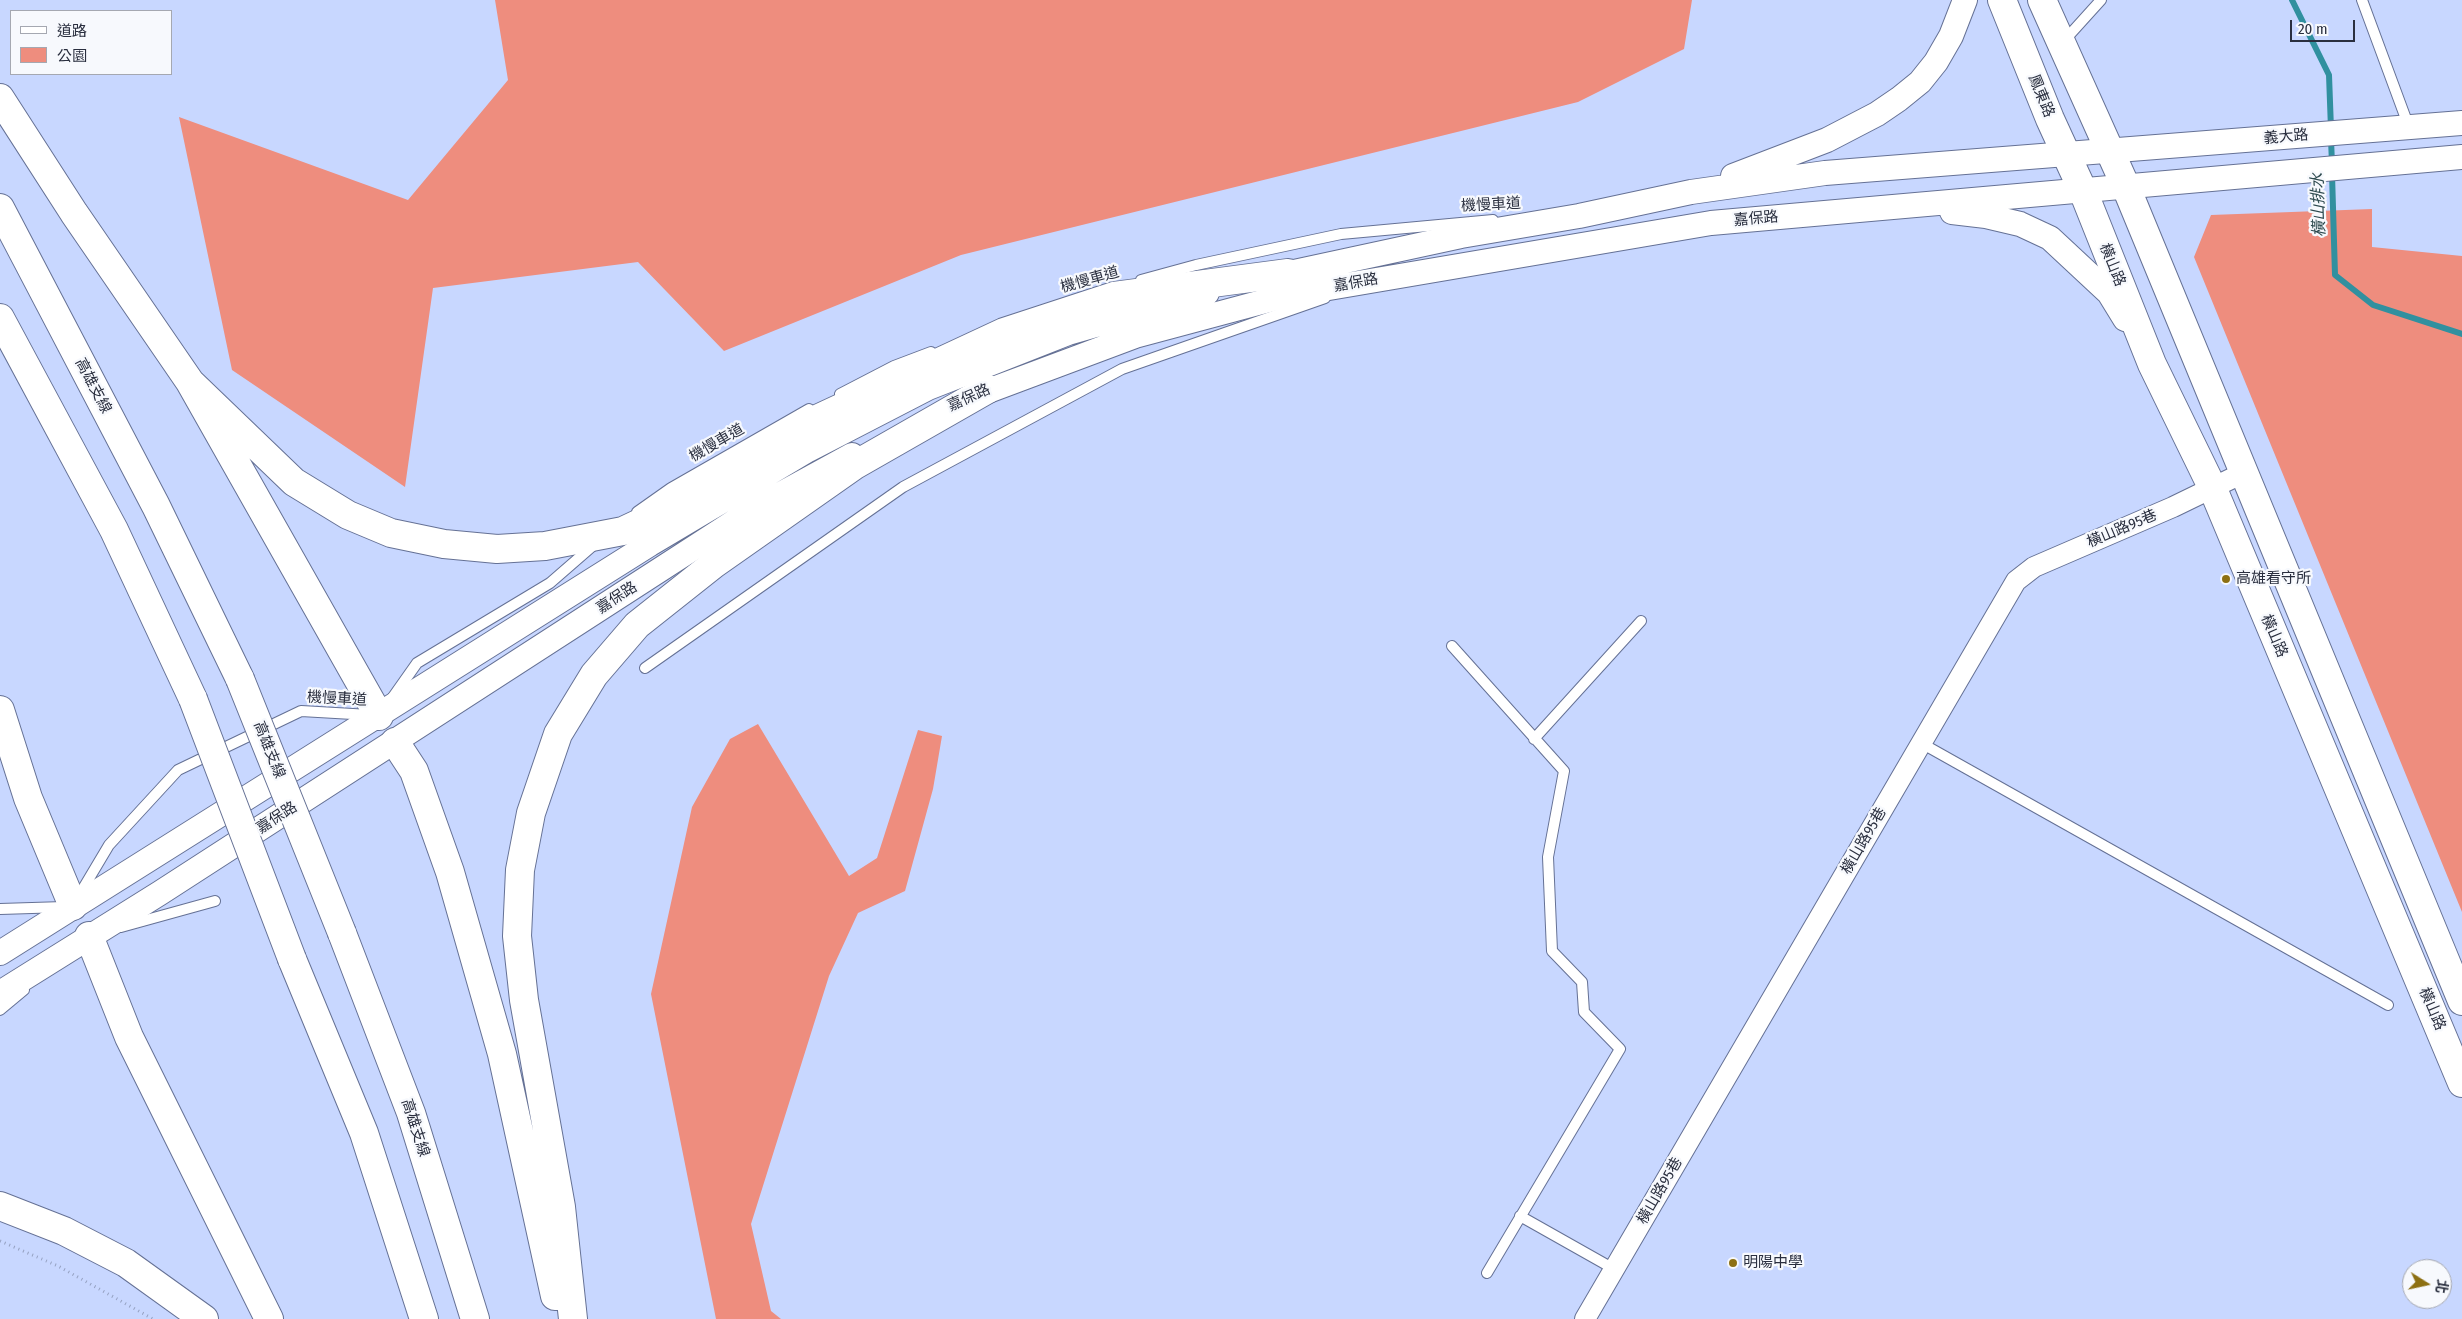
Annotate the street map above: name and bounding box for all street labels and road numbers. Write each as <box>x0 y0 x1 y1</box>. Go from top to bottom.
street label: 鳳東路 <box>2024 72 2058 120</box>
street label: 義大路 <box>2263 126 2309 148</box>
street label: 機慢車道 <box>1461 194 1521 216</box>
street label: 嘉保路 <box>1733 208 1779 230</box>
street label: 橫山路 <box>2095 241 2129 289</box>
street label: 機慢車道 <box>1059 263 1121 297</box>
street label: 嘉保路 <box>1332 270 1380 296</box>
street label: 高雄支線 <box>71 355 115 417</box>
street label: 嘉保路 <box>945 381 993 415</box>
street label: 機慢車道 <box>687 420 747 466</box>
street label: 橫山路95巷 <box>2084 506 2160 552</box>
street label: 嘉保路 <box>593 578 641 618</box>
street label: 橫山路 <box>2257 612 2291 660</box>
street label: 機慢車道 <box>307 688 367 710</box>
street label: 高雄支線 <box>249 719 289 781</box>
street label: 嘉保路 <box>253 798 301 838</box>
street label: 橫山路95巷 <box>1838 804 1890 878</box>
street label: 橫山路 <box>2415 985 2449 1033</box>
street label: 高雄支線 <box>397 1097 433 1159</box>
street label: 橫山路95巷 <box>1634 1154 1686 1228</box>

